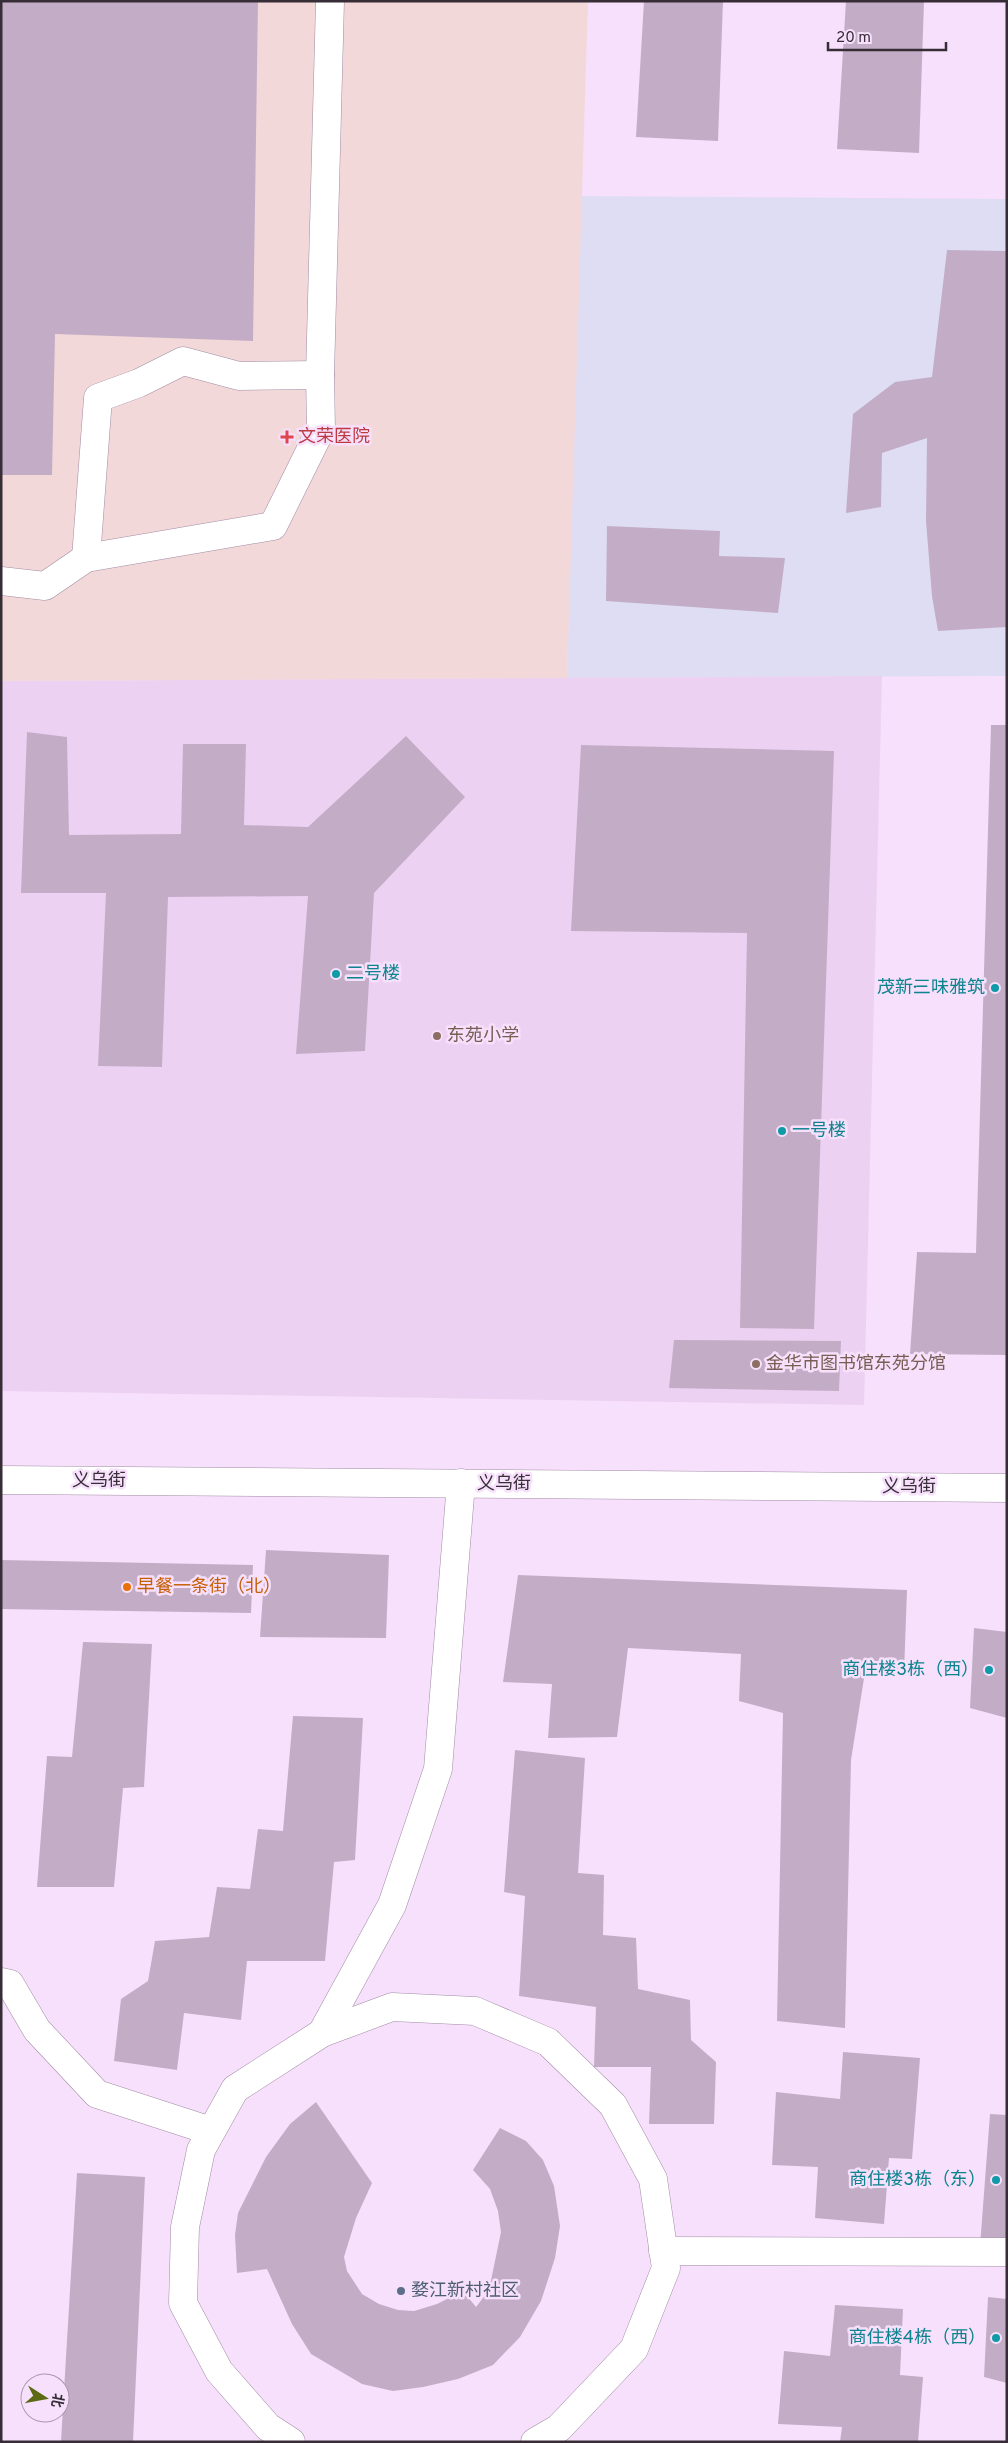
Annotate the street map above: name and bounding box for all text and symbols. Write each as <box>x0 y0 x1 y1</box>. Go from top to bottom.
scale bar <box>828 20 946 52</box>
text: 20 m <box>836 29 871 48</box>
place label: 文荣医院 <box>298 426 370 449</box>
marker: 文荣医院 <box>280 430 294 444</box>
place label: 二号楼 <box>346 963 400 986</box>
marker: 二号楼 <box>330 968 342 980</box>
place label: 茂新·三味雅筑 <box>877 977 985 1000</box>
marker: 茂新·三味雅筑 <box>989 982 1001 994</box>
place label: 东苑小学 <box>447 1025 519 1048</box>
marker: 东苑小学 <box>431 1030 443 1042</box>
place label: 一号楼 <box>792 1120 846 1143</box>
marker: 一号楼 <box>776 1125 788 1137</box>
place label: 金华市图书馆东苑分馆 <box>766 1353 946 1376</box>
marker: 金华市图书馆东苑分馆 <box>750 1358 762 1370</box>
street label: 义乌街 <box>72 1470 126 1493</box>
street label: 义乌街 <box>477 1473 531 1496</box>
street label: 义乌街 <box>882 1476 936 1499</box>
place label: 早餐一条街（北） <box>137 1576 281 1599</box>
marker: 早餐一条街（北） <box>121 1581 133 1593</box>
place label: 商住楼3栋（西） <box>842 1659 979 1682</box>
marker: 商住楼3栋（西） <box>983 1664 995 1676</box>
place label: 商住楼3栋（东） <box>849 2169 986 2192</box>
marker: 商住楼3栋（东） <box>990 2174 1002 2186</box>
place label: 婺江新村社区 <box>411 2280 519 2303</box>
marker: 婺江新村社区 <box>395 2285 407 2297</box>
place label: 商住楼4栋（西） <box>849 2327 986 2350</box>
marker: 商住楼4栋（西） <box>990 2332 1002 2344</box>
north arrow <box>20 2373 70 2423</box>
text: 北 <box>47 2392 66 2409</box>

